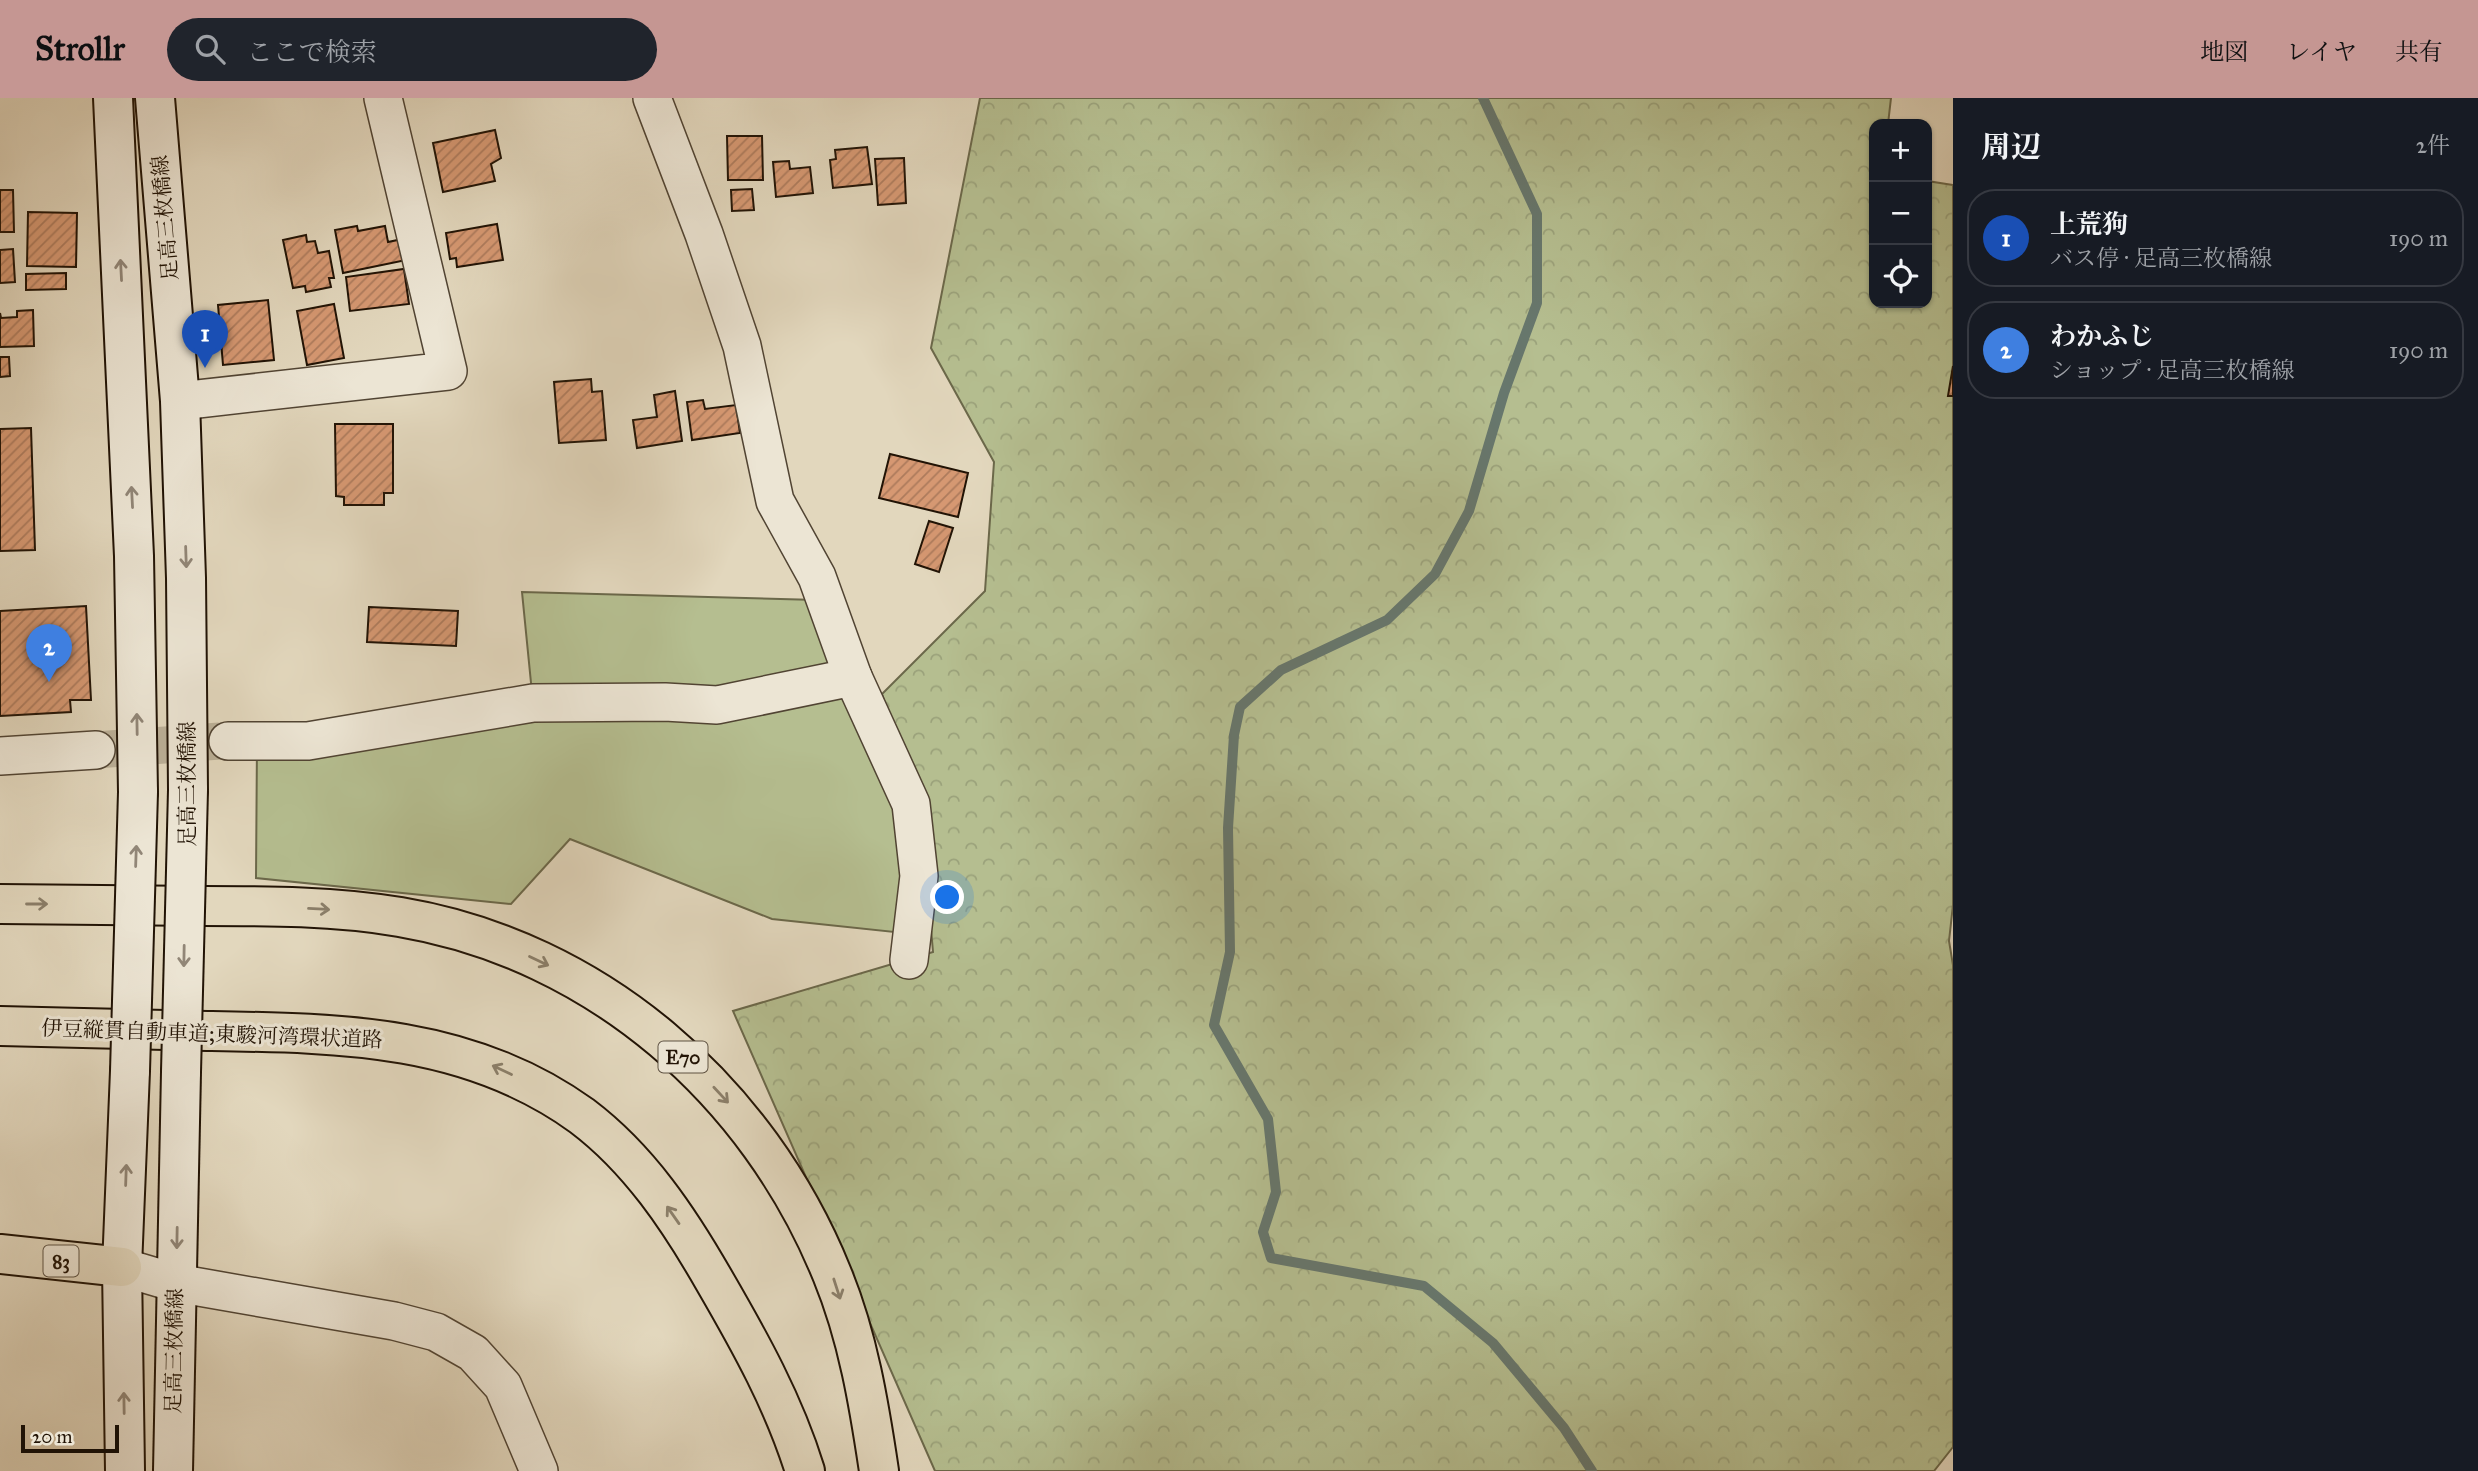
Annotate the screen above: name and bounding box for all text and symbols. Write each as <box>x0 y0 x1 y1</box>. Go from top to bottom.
search box <box>167 18 657 81</box>
text: Strollr <box>35 29 125 69</box>
icon: search <box>191 30 229 68</box>
text: ここで検索 <box>247 36 377 68</box>
text: 地図 <box>2200 37 2248 67</box>
text: レイヤ <box>2286 37 2357 67</box>
text: 共有 <box>2395 37 2443 67</box>
map controls <box>1869 119 1932 308</box>
button: + <box>1869 119 1932 182</box>
text: 周辺 <box>1981 129 2041 165</box>
text: 2件 <box>2416 131 2450 159</box>
street label: 足高三枚橋線 <box>147 154 183 282</box>
button: − <box>1869 182 1932 245</box>
text: 上荒狗 <box>2050 208 2128 240</box>
text: 1 <box>2001 224 2011 252</box>
text: 190 m <box>2389 224 2448 252</box>
text: バス停 · 足高三枚橋線 <box>2050 244 2272 272</box>
button: locate <box>1869 245 1932 308</box>
one-way arrow <box>115 258 128 281</box>
pin: 1 <box>182 310 228 368</box>
text: わかふじ <box>2050 320 2154 352</box>
text: 2 <box>2000 336 2012 364</box>
text: 190 m <box>2389 336 2448 364</box>
text: ショップ · 足高三枚橋線 <box>2050 356 2294 384</box>
one-way arrow <box>125 486 138 509</box>
one-way arrow <box>179 545 192 568</box>
pin: 2 <box>26 624 72 682</box>
one-way arrow <box>130 713 144 736</box>
street label: 足高三枚橋線 <box>174 721 200 847</box>
one-way arrow <box>130 845 143 868</box>
your location <box>930 880 964 914</box>
one-way arrow <box>25 897 48 911</box>
one-way arrow <box>308 902 331 915</box>
one-way arrow <box>177 944 191 967</box>
one-way arrow <box>528 955 549 969</box>
street label: 伊豆縦貫自動車道;東駿河湾環状道路 <box>41 1015 383 1053</box>
road number: E70 <box>658 1042 708 1072</box>
one-way arrow <box>491 1063 512 1076</box>
one-way arrow <box>713 1086 730 1103</box>
one-way arrow <box>119 1164 132 1187</box>
one-way arrow <box>666 1206 680 1225</box>
one-way arrow <box>170 1226 184 1249</box>
road number: 83 <box>43 1246 78 1276</box>
one-way arrow <box>831 1278 844 1300</box>
street label: 足高三枚橋線 <box>160 1288 188 1414</box>
one-way arrow <box>117 1392 131 1415</box>
scale bar <box>21 1422 119 1454</box>
text: 20 m <box>32 1425 73 1448</box>

